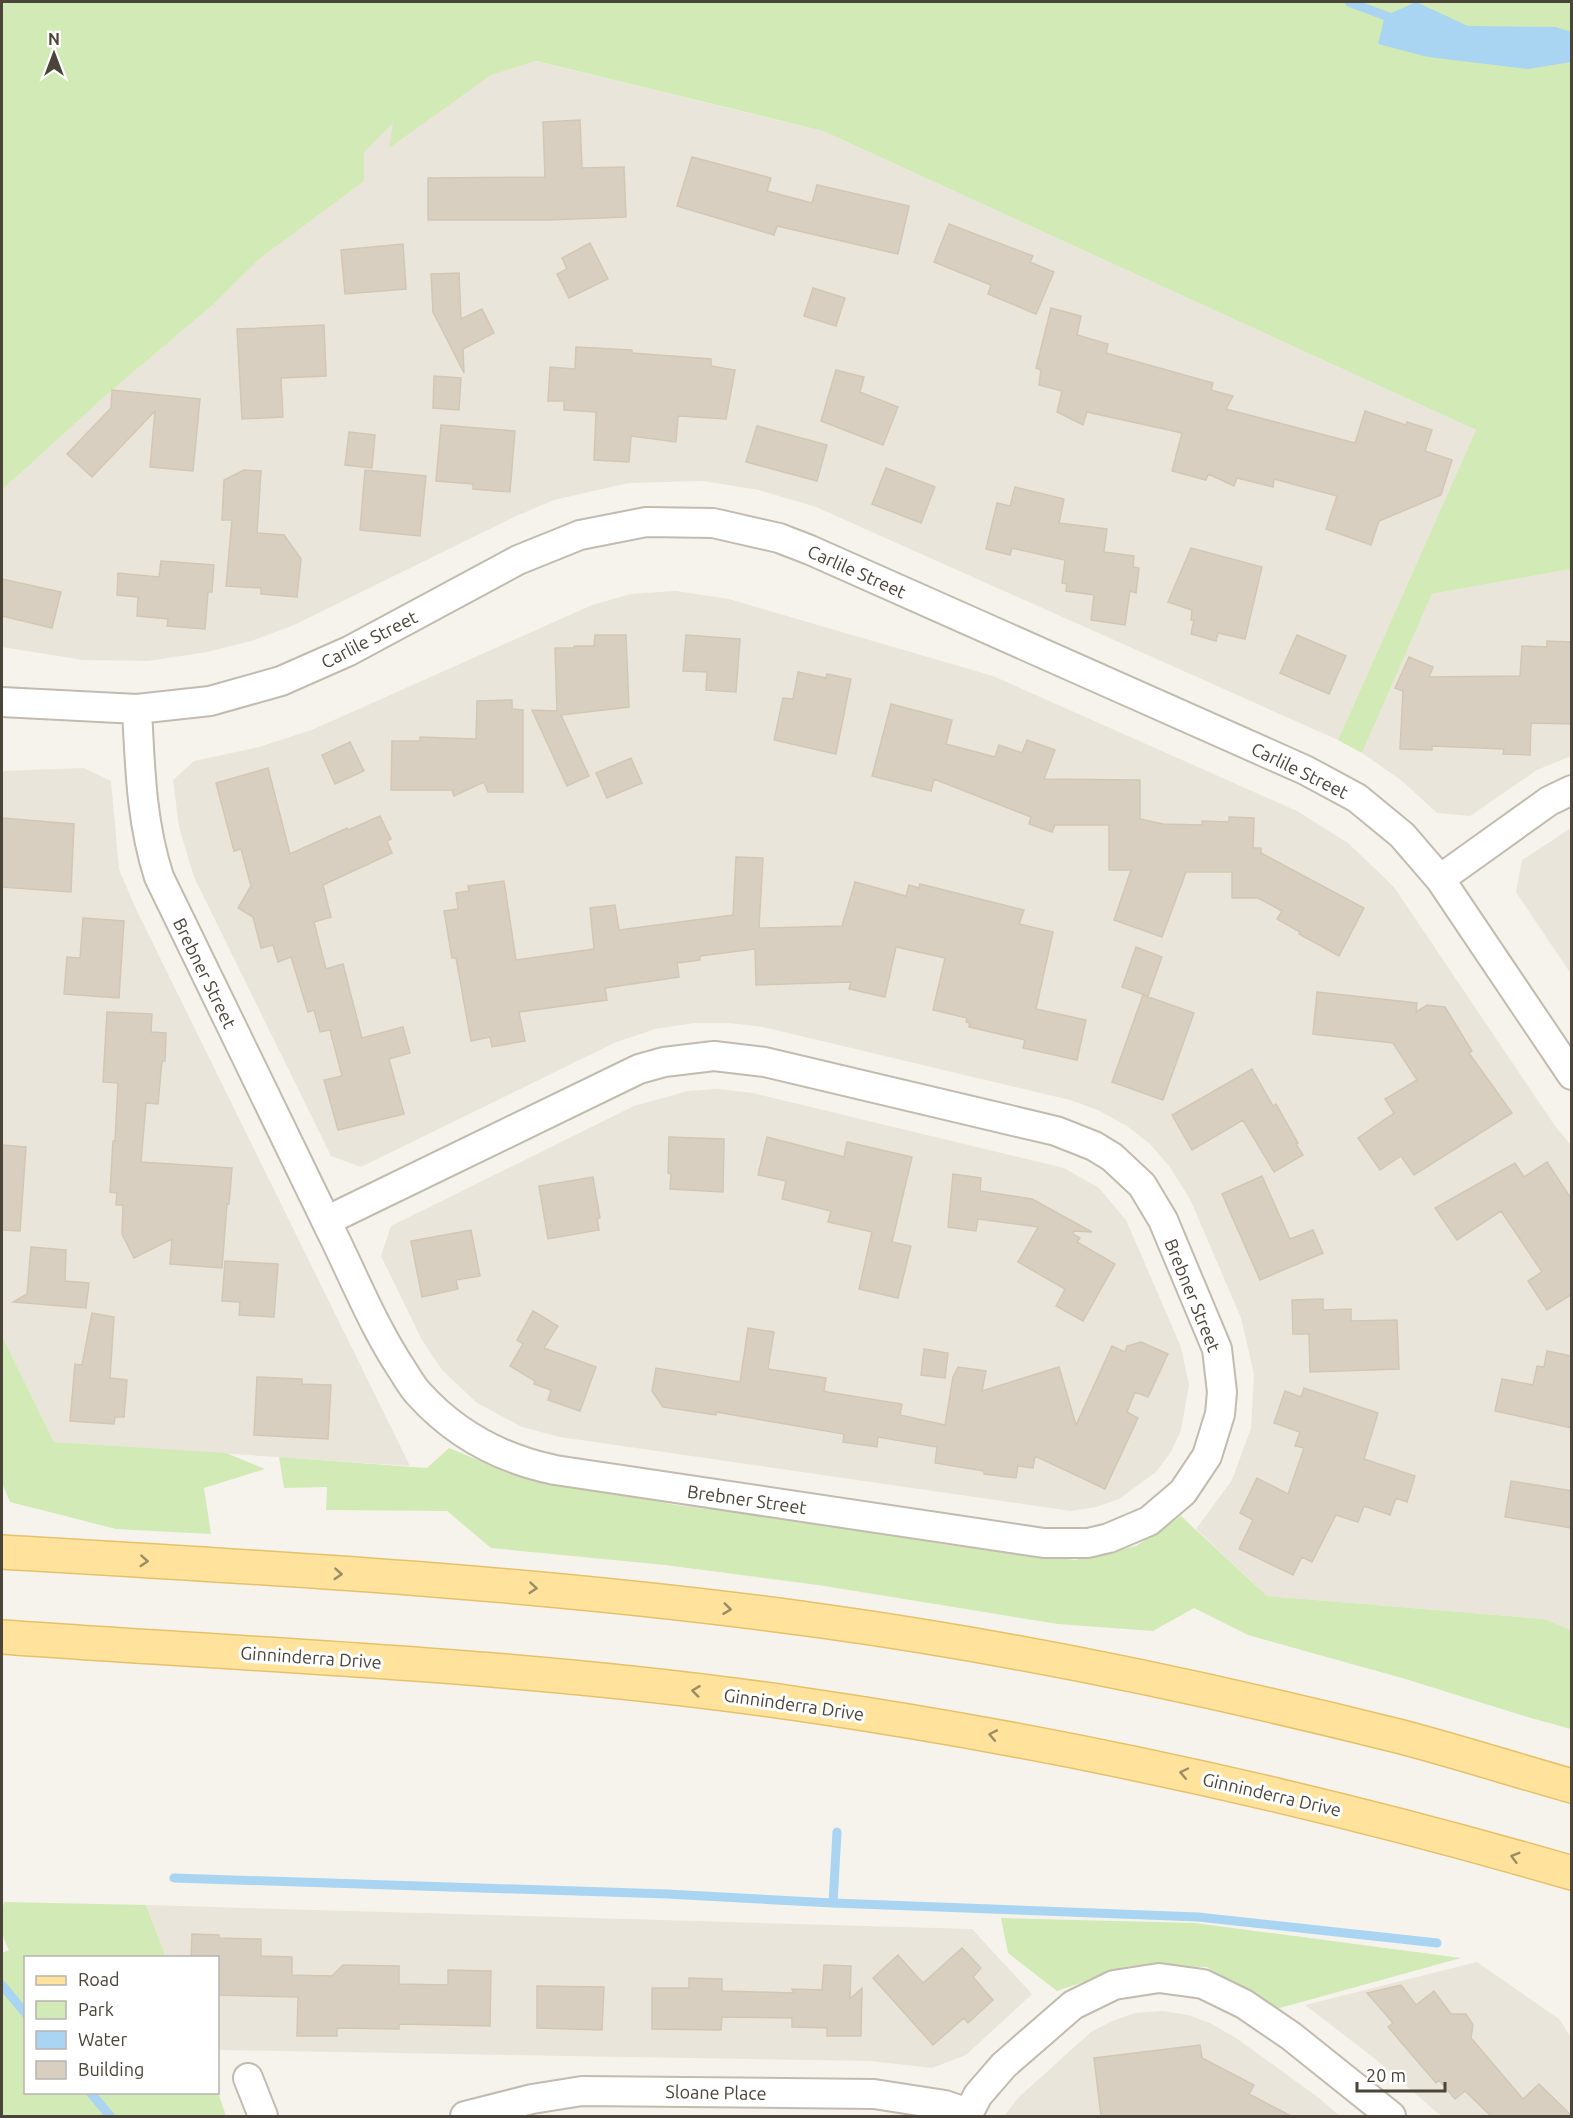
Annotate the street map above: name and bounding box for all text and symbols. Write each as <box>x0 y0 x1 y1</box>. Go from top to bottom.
north arrow <box>24 24 84 84</box>
text: N <box>48 30 60 48</box>
street label: Carlile Street <box>805 540 909 602</box>
street label: Carlile Street <box>318 606 420 672</box>
street label: Carlile Street <box>1248 738 1352 802</box>
street label: Brebner Street <box>170 915 240 1031</box>
street label: Brebner Street <box>1161 1236 1225 1354</box>
street label: Brebner Street <box>686 1481 808 1517</box>
one-way arrow <box>139 1554 148 1567</box>
one-way arrow <box>334 1568 343 1581</box>
one-way arrow <box>528 1581 537 1594</box>
one-way arrow <box>722 1602 731 1614</box>
street label: Ginninderra Drive <box>240 1642 382 1672</box>
street label: Ginninderra Drive <box>723 1684 865 1724</box>
one-way arrow <box>691 1685 700 1698</box>
one-way arrow <box>988 1729 998 1742</box>
one-way arrow <box>1179 1767 1189 1780</box>
street label: Ginninderra Drive <box>1201 1768 1343 1820</box>
one-way arrow <box>1510 1852 1521 1864</box>
legend <box>24 1956 219 2094</box>
text: Road <box>78 1969 120 1989</box>
text: Park <box>78 1999 114 2019</box>
text: Water <box>78 2029 128 2049</box>
scale bar <box>1357 2055 1446 2093</box>
text: Building <box>78 2059 144 2079</box>
text: 20 m <box>1366 2065 1406 2085</box>
street label: Sloane Place <box>665 2081 767 2103</box>

